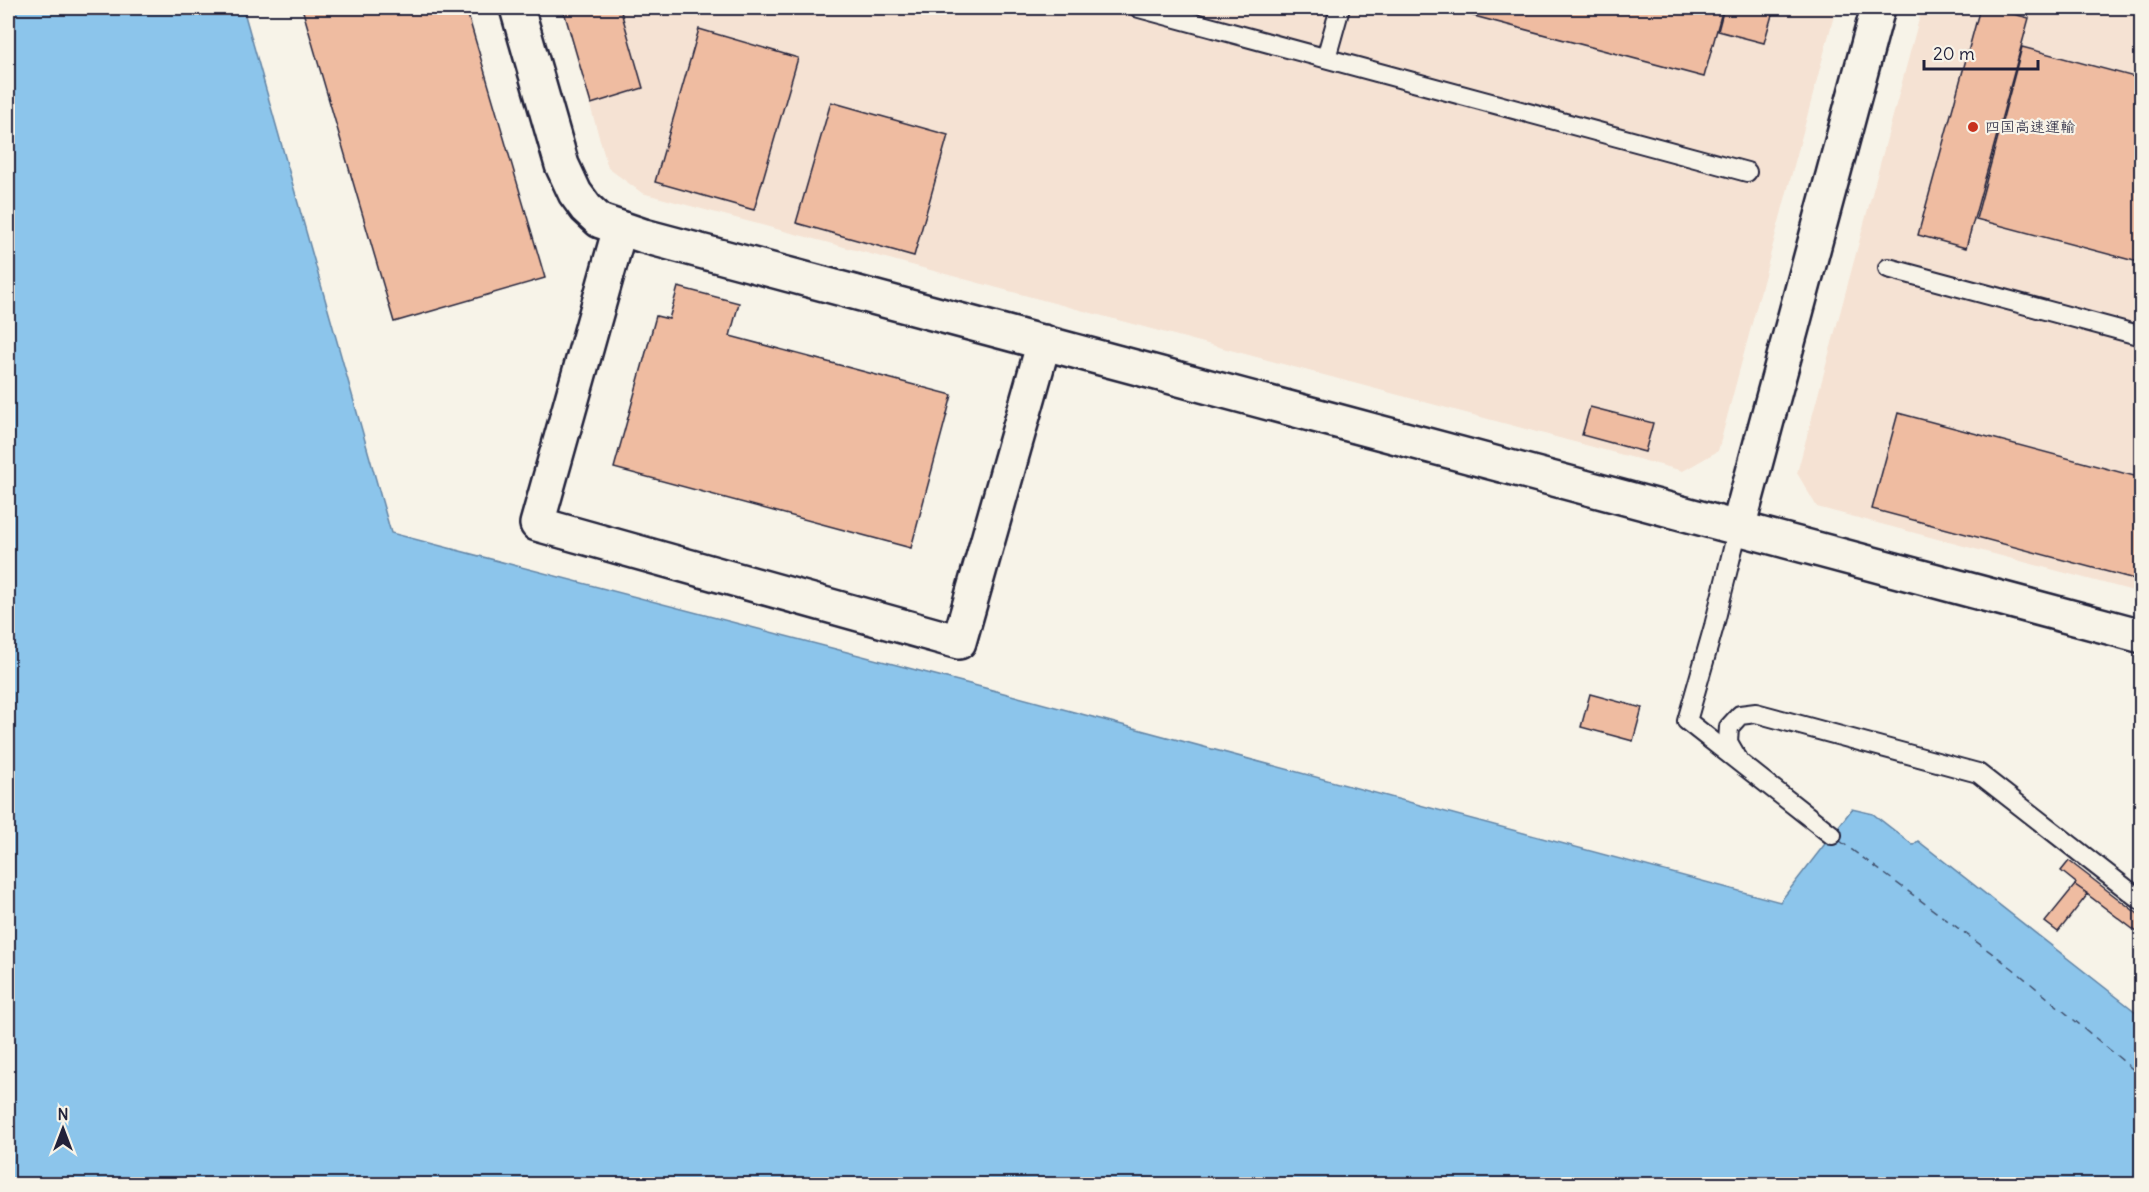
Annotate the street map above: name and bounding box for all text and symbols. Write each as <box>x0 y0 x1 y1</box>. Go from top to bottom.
scale bar <box>1924 33 2038 71</box>
text: 20 m <box>1933 42 1975 65</box>
place label: 四国高速運輸 <box>1985 117 2075 136</box>
marker: 四国高速運輸 <box>1966 120 1980 134</box>
north arrow <box>33 1099 93 1159</box>
text: N <box>57 1104 69 1124</box>

